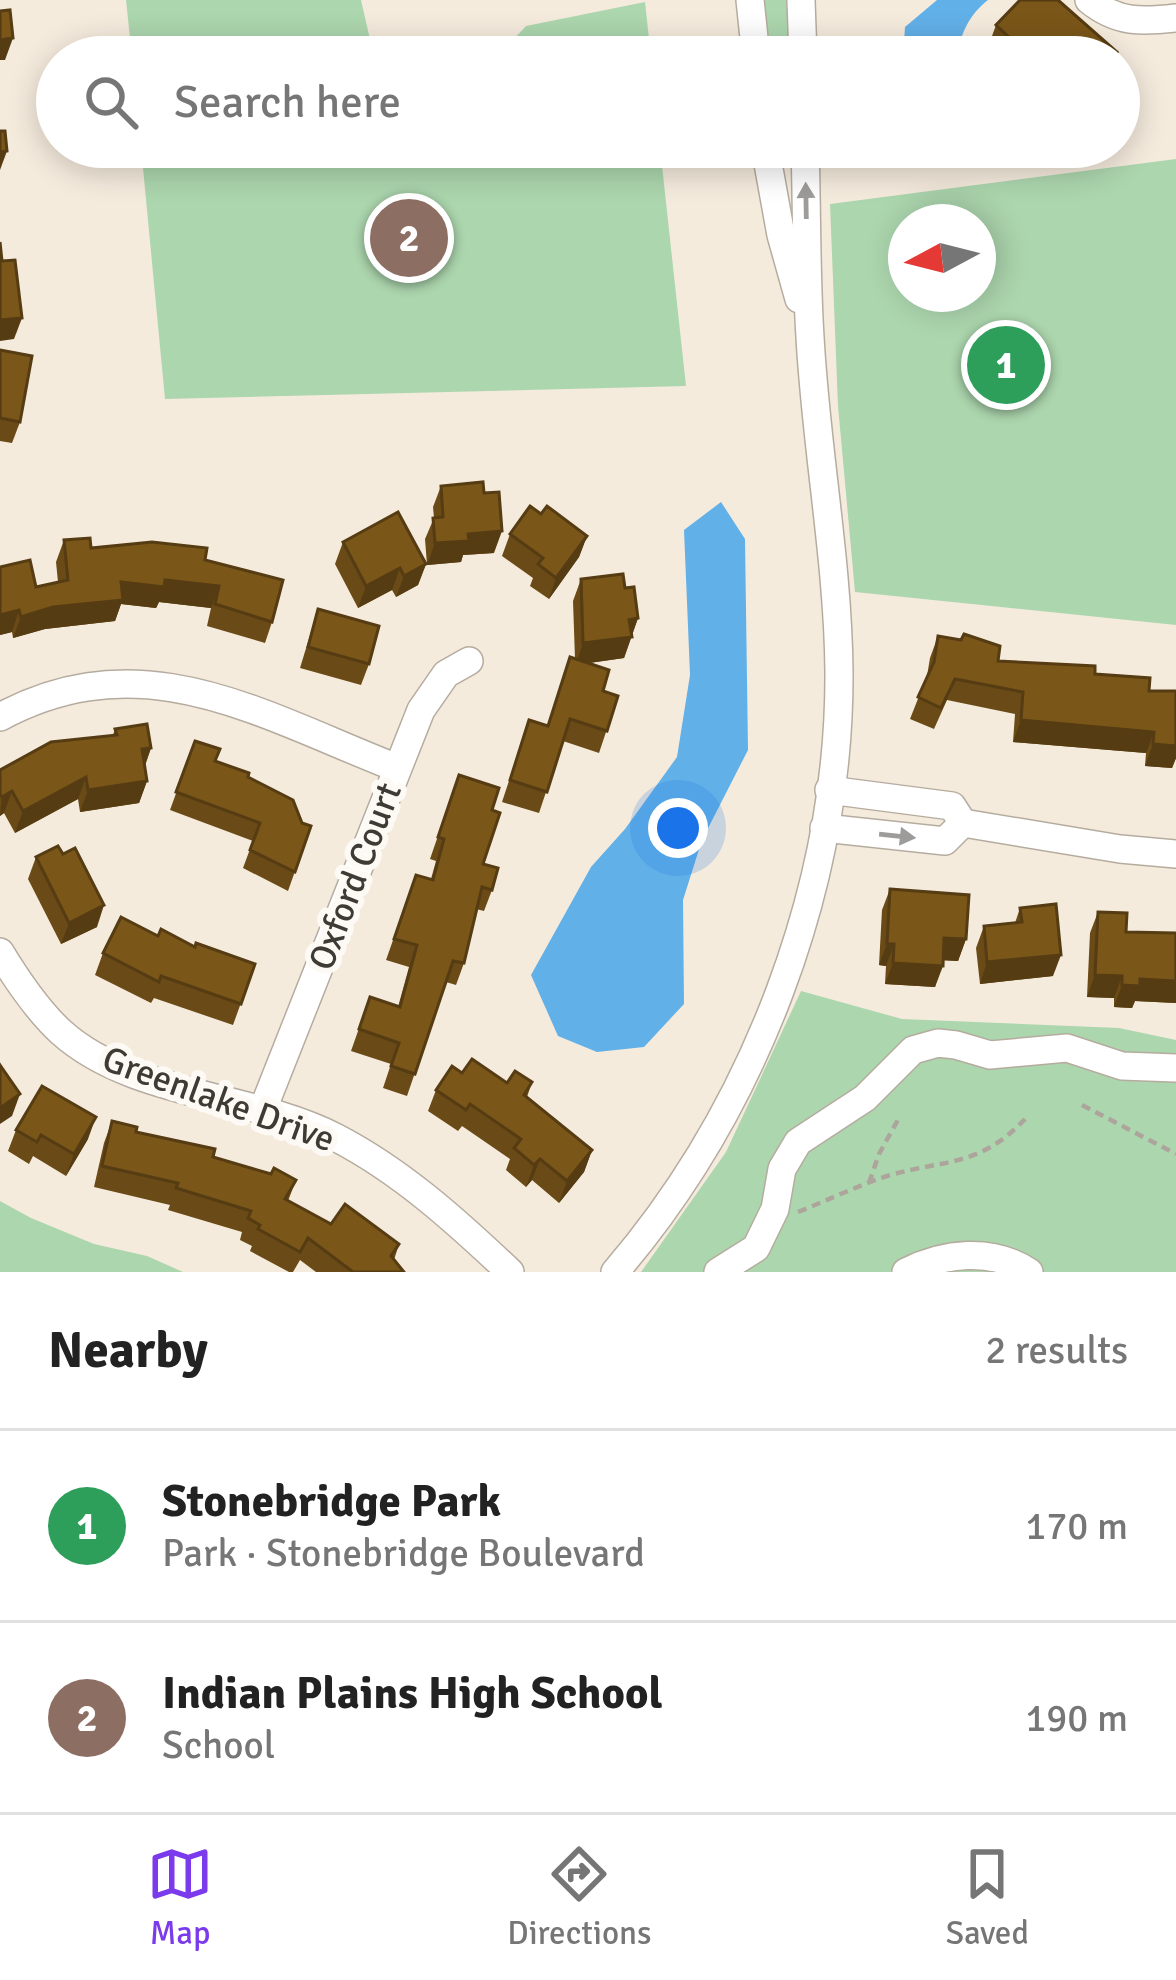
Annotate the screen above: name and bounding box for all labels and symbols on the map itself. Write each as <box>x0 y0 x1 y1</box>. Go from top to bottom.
one-way arrow <box>797 181 816 219</box>
pin: 2 <box>370 193 448 283</box>
north arrow <box>888 204 996 312</box>
pin: 1 <box>967 320 1045 410</box>
street label: Oxford Court <box>299 777 412 977</box>
your location <box>648 798 708 858</box>
one-way arrow <box>879 827 916 846</box>
street label: Greenlake Drive <box>96 1037 341 1162</box>

